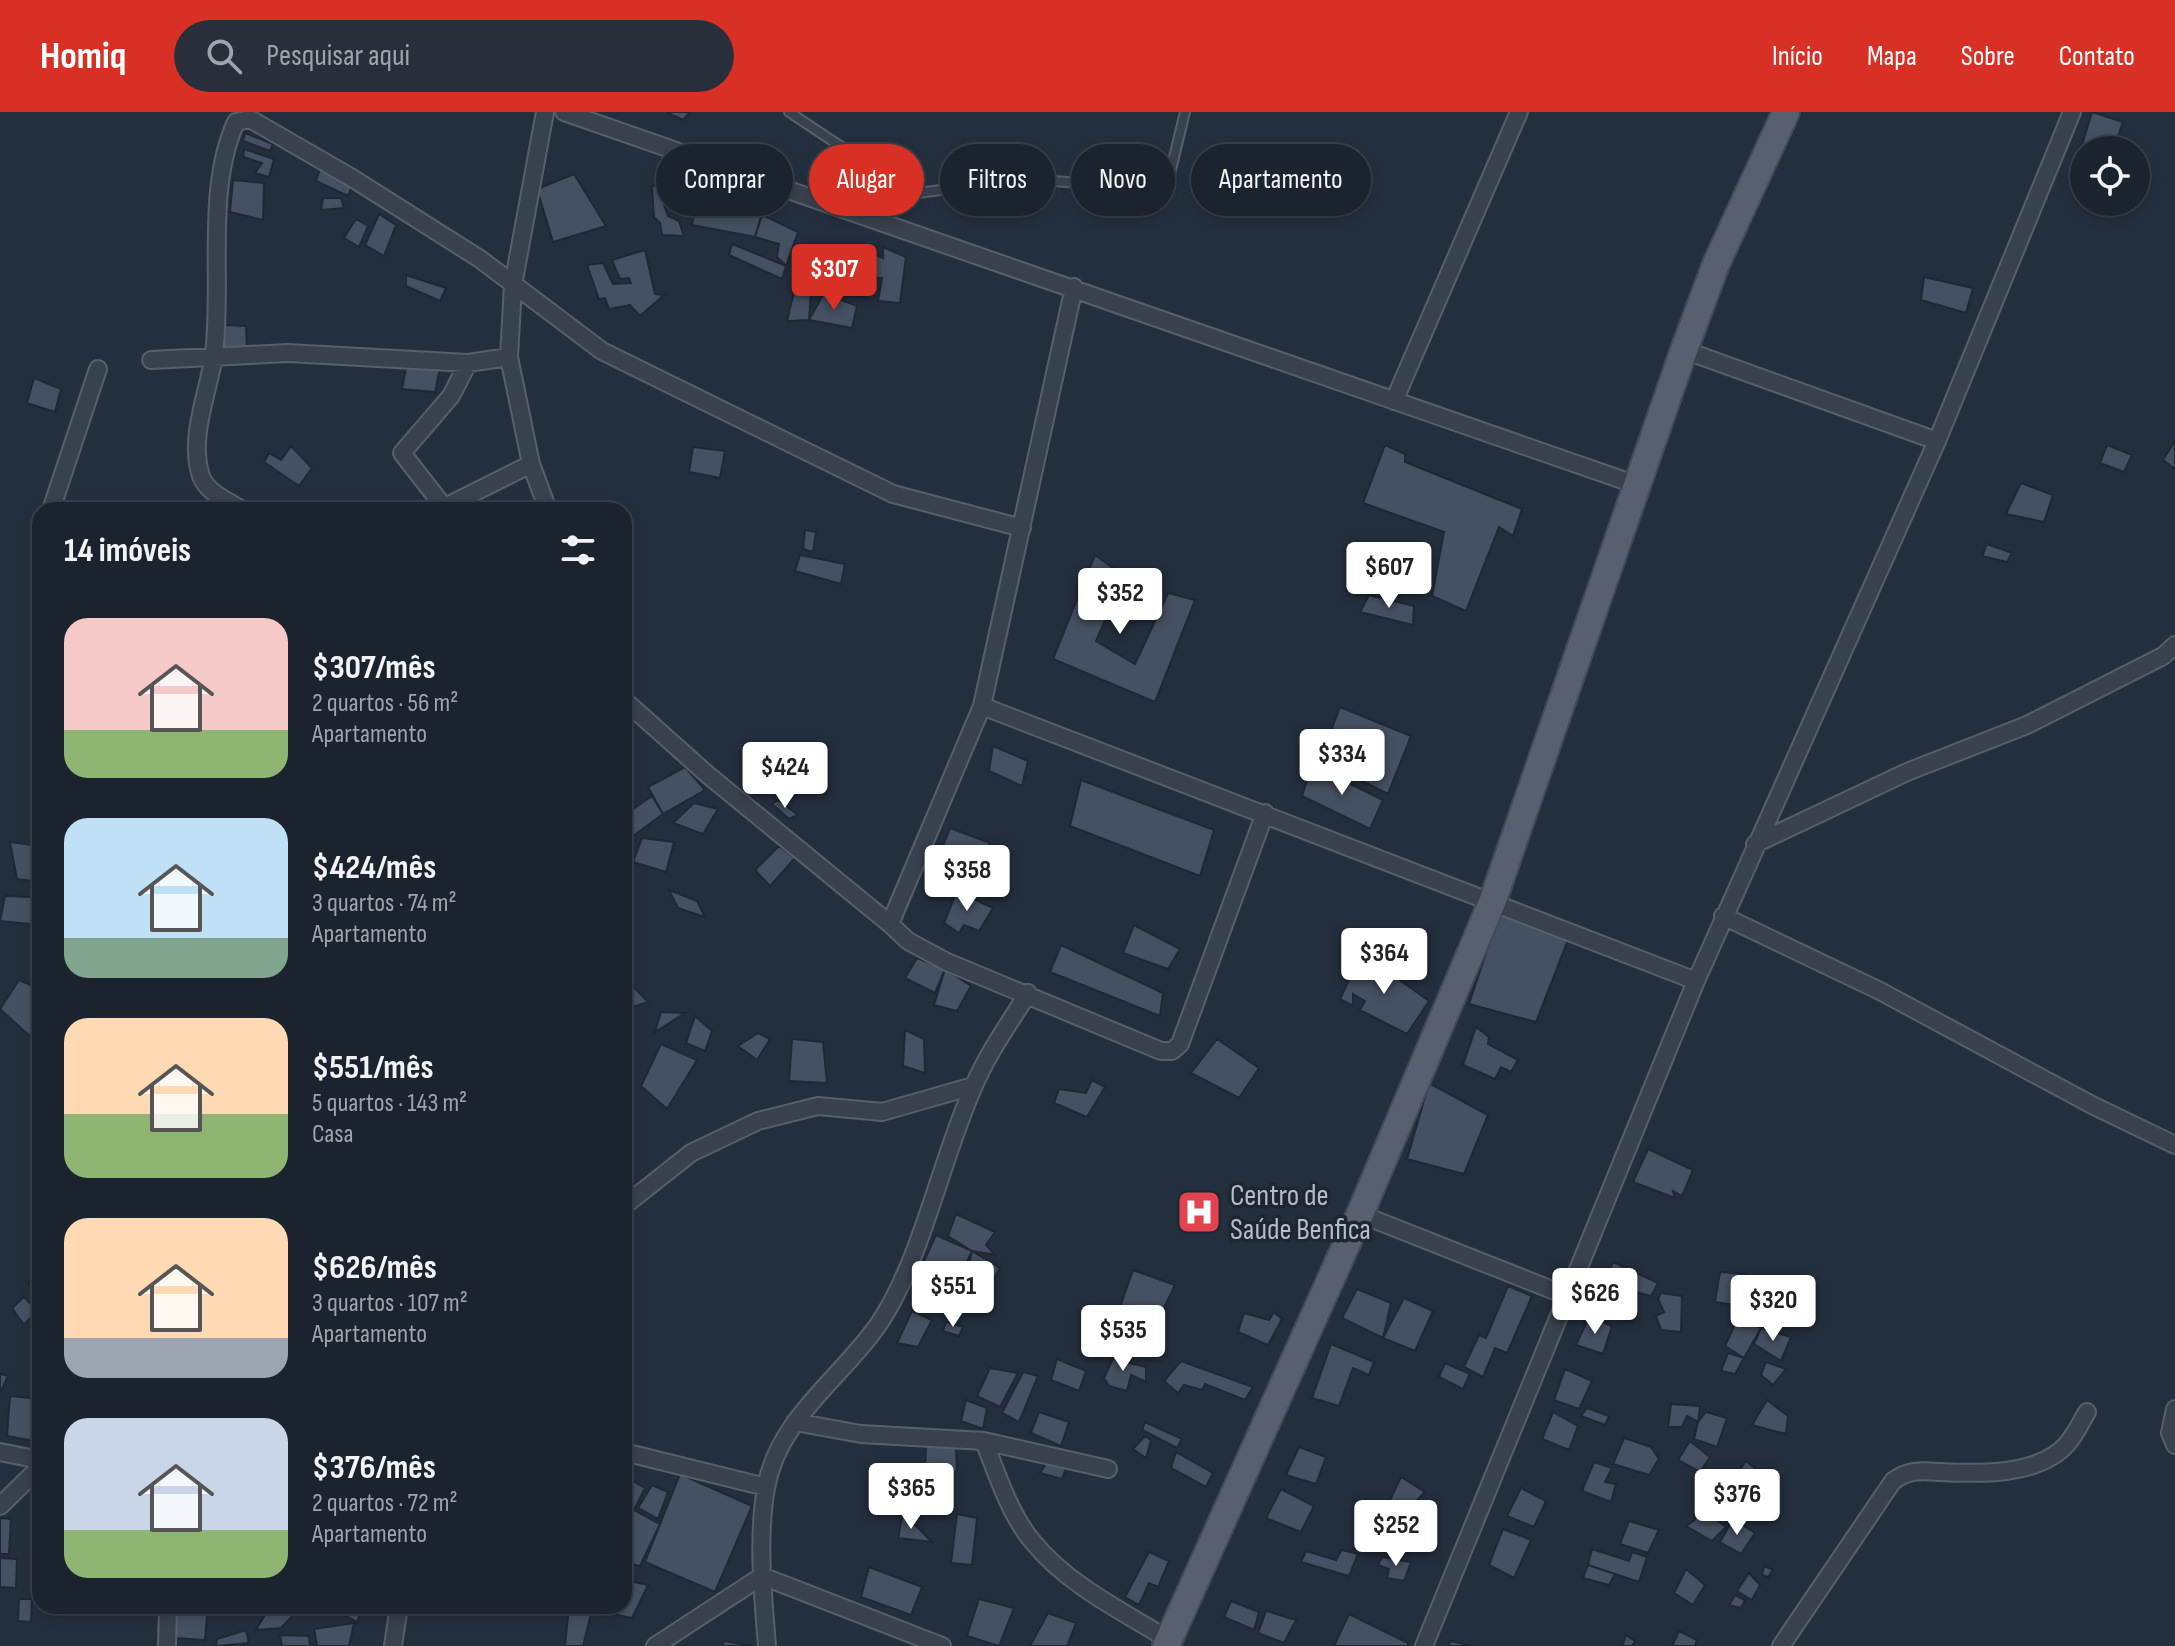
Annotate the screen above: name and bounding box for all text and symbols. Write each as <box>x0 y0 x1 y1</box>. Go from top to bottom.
search box <box>174 20 734 92</box>
text: Homiq <box>40 34 126 79</box>
icon: search <box>202 34 246 78</box>
text: Pesquisar aqui <box>266 38 410 74</box>
text: Início <box>1772 40 1823 73</box>
text: Mapa <box>1867 40 1917 73</box>
text: Sobre <box>1961 40 2015 73</box>
text: Contato <box>2059 40 2135 73</box>
map controls <box>2070 136 2150 216</box>
button: locate <box>2070 136 2150 216</box>
chip: Comprar <box>656 144 793 216</box>
chip: Alugar <box>809 144 924 216</box>
chip: Filtros <box>940 144 1055 216</box>
chip: Novo <box>1071 144 1175 216</box>
chip: Apartamento <box>1191 144 1371 216</box>
pin: $307 <box>787 244 881 312</box>
text: $307 <box>810 254 858 285</box>
icon: filters <box>556 528 600 572</box>
text: 14 imóveis <box>64 530 191 571</box>
pin: $607 <box>1342 542 1436 610</box>
text: $607 <box>1364 552 1414 583</box>
pin: $352 <box>1073 568 1167 636</box>
text: $352 <box>1096 578 1144 609</box>
text: $307/mês <box>312 647 435 688</box>
icon: home <box>128 650 224 746</box>
text: 2 quartos · 56 m² <box>312 688 458 719</box>
text: Apartamento <box>312 719 427 750</box>
pin: $334 <box>1295 729 1389 797</box>
text: $334 <box>1318 739 1366 770</box>
pin: $424 <box>738 742 832 810</box>
text: $424 <box>761 752 809 783</box>
pin: $358 <box>920 845 1014 913</box>
text: $424/mês <box>312 847 436 888</box>
icon: home <box>128 850 224 946</box>
text: $358 <box>943 855 991 886</box>
text: 3 quartos · 74 m² <box>312 888 457 919</box>
text: Apartamento <box>312 919 427 950</box>
pin: $364 <box>1337 928 1431 996</box>
text: $364 <box>1359 938 1409 969</box>
text: $551/mês <box>312 1047 433 1088</box>
icon: home <box>128 1050 224 1146</box>
text: 5 quartos · 143 m² <box>312 1088 467 1119</box>
text: Casa <box>312 1119 353 1150</box>
place label: Centro de Saúde Benfica <box>1230 1178 1371 1248</box>
hospital icon: Centro de Saúde Benfica <box>1175 1188 1223 1236</box>
text: $626/mês <box>312 1247 437 1288</box>
icon: home <box>128 1250 224 1346</box>
pin: $551 <box>906 1261 1000 1329</box>
pin: $626 <box>1548 1268 1642 1336</box>
text: $551 <box>930 1271 976 1302</box>
pin: $320 <box>1726 1275 1820 1343</box>
text: $626 <box>1570 1278 1620 1309</box>
text: $320 <box>1749 1285 1797 1316</box>
text: 3 quartos · 107 m² <box>312 1288 468 1319</box>
pin: $535 <box>1076 1305 1170 1373</box>
text: $535 <box>1099 1315 1147 1346</box>
text: Apartamento <box>312 1319 427 1350</box>
text: $376/mês <box>312 1447 436 1488</box>
icon: home <box>128 1450 224 1546</box>
pin: $365 <box>864 1463 958 1531</box>
pin: $376 <box>1690 1469 1784 1537</box>
text: $365 <box>887 1473 935 1504</box>
text: $376 <box>1713 1479 1761 1510</box>
text: 2 quartos · 72 m² <box>312 1488 458 1519</box>
pin: $252 <box>1349 1500 1443 1568</box>
text: $252 <box>1372 1510 1420 1541</box>
text: Apartamento <box>312 1519 427 1550</box>

